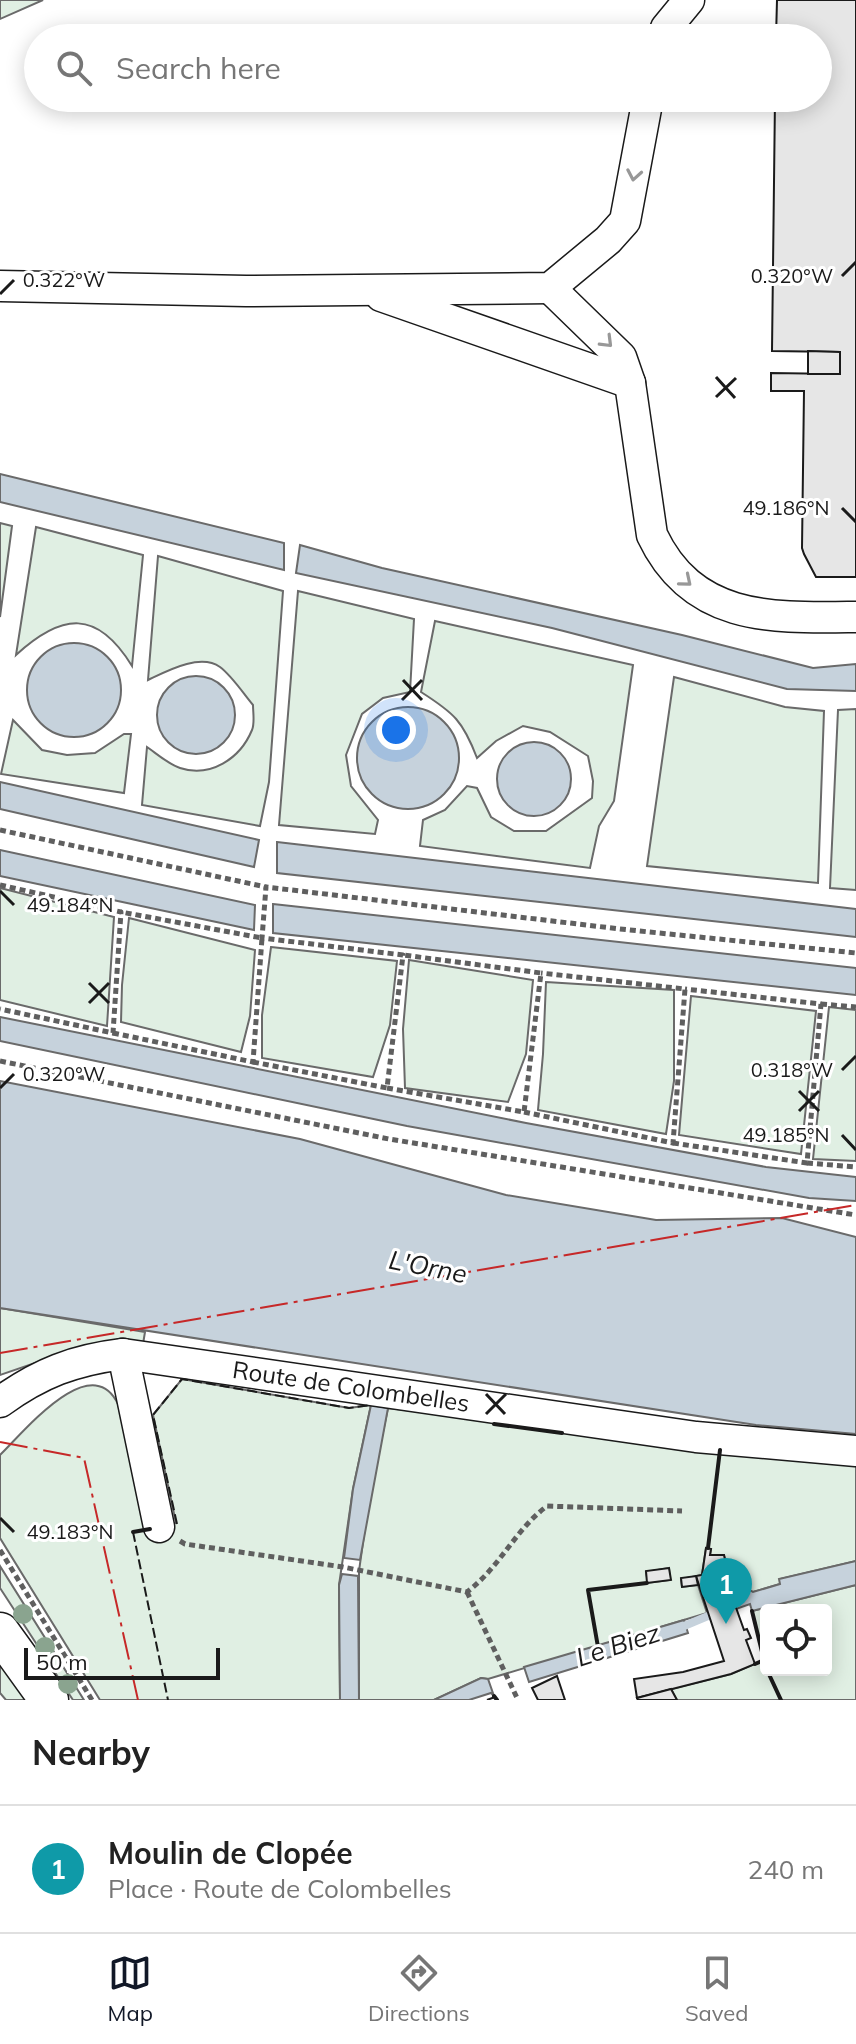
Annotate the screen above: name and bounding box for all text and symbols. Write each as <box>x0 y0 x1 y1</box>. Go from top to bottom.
search box <box>24 24 832 112</box>
icon: search <box>52 46 96 90</box>
text: Search here <box>116 49 281 87</box>
one-way arrow <box>627 168 644 182</box>
text: 0.320°W <box>751 263 833 288</box>
text: 0.322°W <box>23 267 105 292</box>
one-way arrow <box>598 333 612 347</box>
text: 49.186°N <box>743 495 829 520</box>
one-way arrow <box>676 571 691 586</box>
your location <box>376 710 416 750</box>
text: 49.184°N <box>27 892 113 917</box>
text: 0.318°W <box>751 1057 833 1082</box>
text: 0.320°W <box>23 1061 105 1086</box>
text: 49.185°N <box>743 1122 829 1147</box>
water label: L'Orne <box>386 1243 470 1290</box>
street label: Route de Colombelles <box>231 1354 471 1418</box>
text: 49.183°N <box>27 1519 113 1544</box>
pin: 1 <box>700 1558 752 1624</box>
map controls <box>760 1604 832 1676</box>
button: locate <box>760 1604 832 1676</box>
water label: Le Biez <box>572 1615 665 1674</box>
scale bar <box>24 1644 220 1680</box>
text: 50 m <box>36 1648 87 1676</box>
text: Nearby <box>32 1731 150 1774</box>
text: Moulin de Clopée <box>108 1834 353 1872</box>
text: 1 <box>50 1853 66 1886</box>
text: 240 m <box>748 1853 824 1886</box>
text: Place · Route de Colombelles <box>108 1872 452 1905</box>
tab: Map <box>108 1951 153 2027</box>
tab: Directions <box>368 1951 470 2027</box>
tab: Saved <box>685 1951 748 2027</box>

